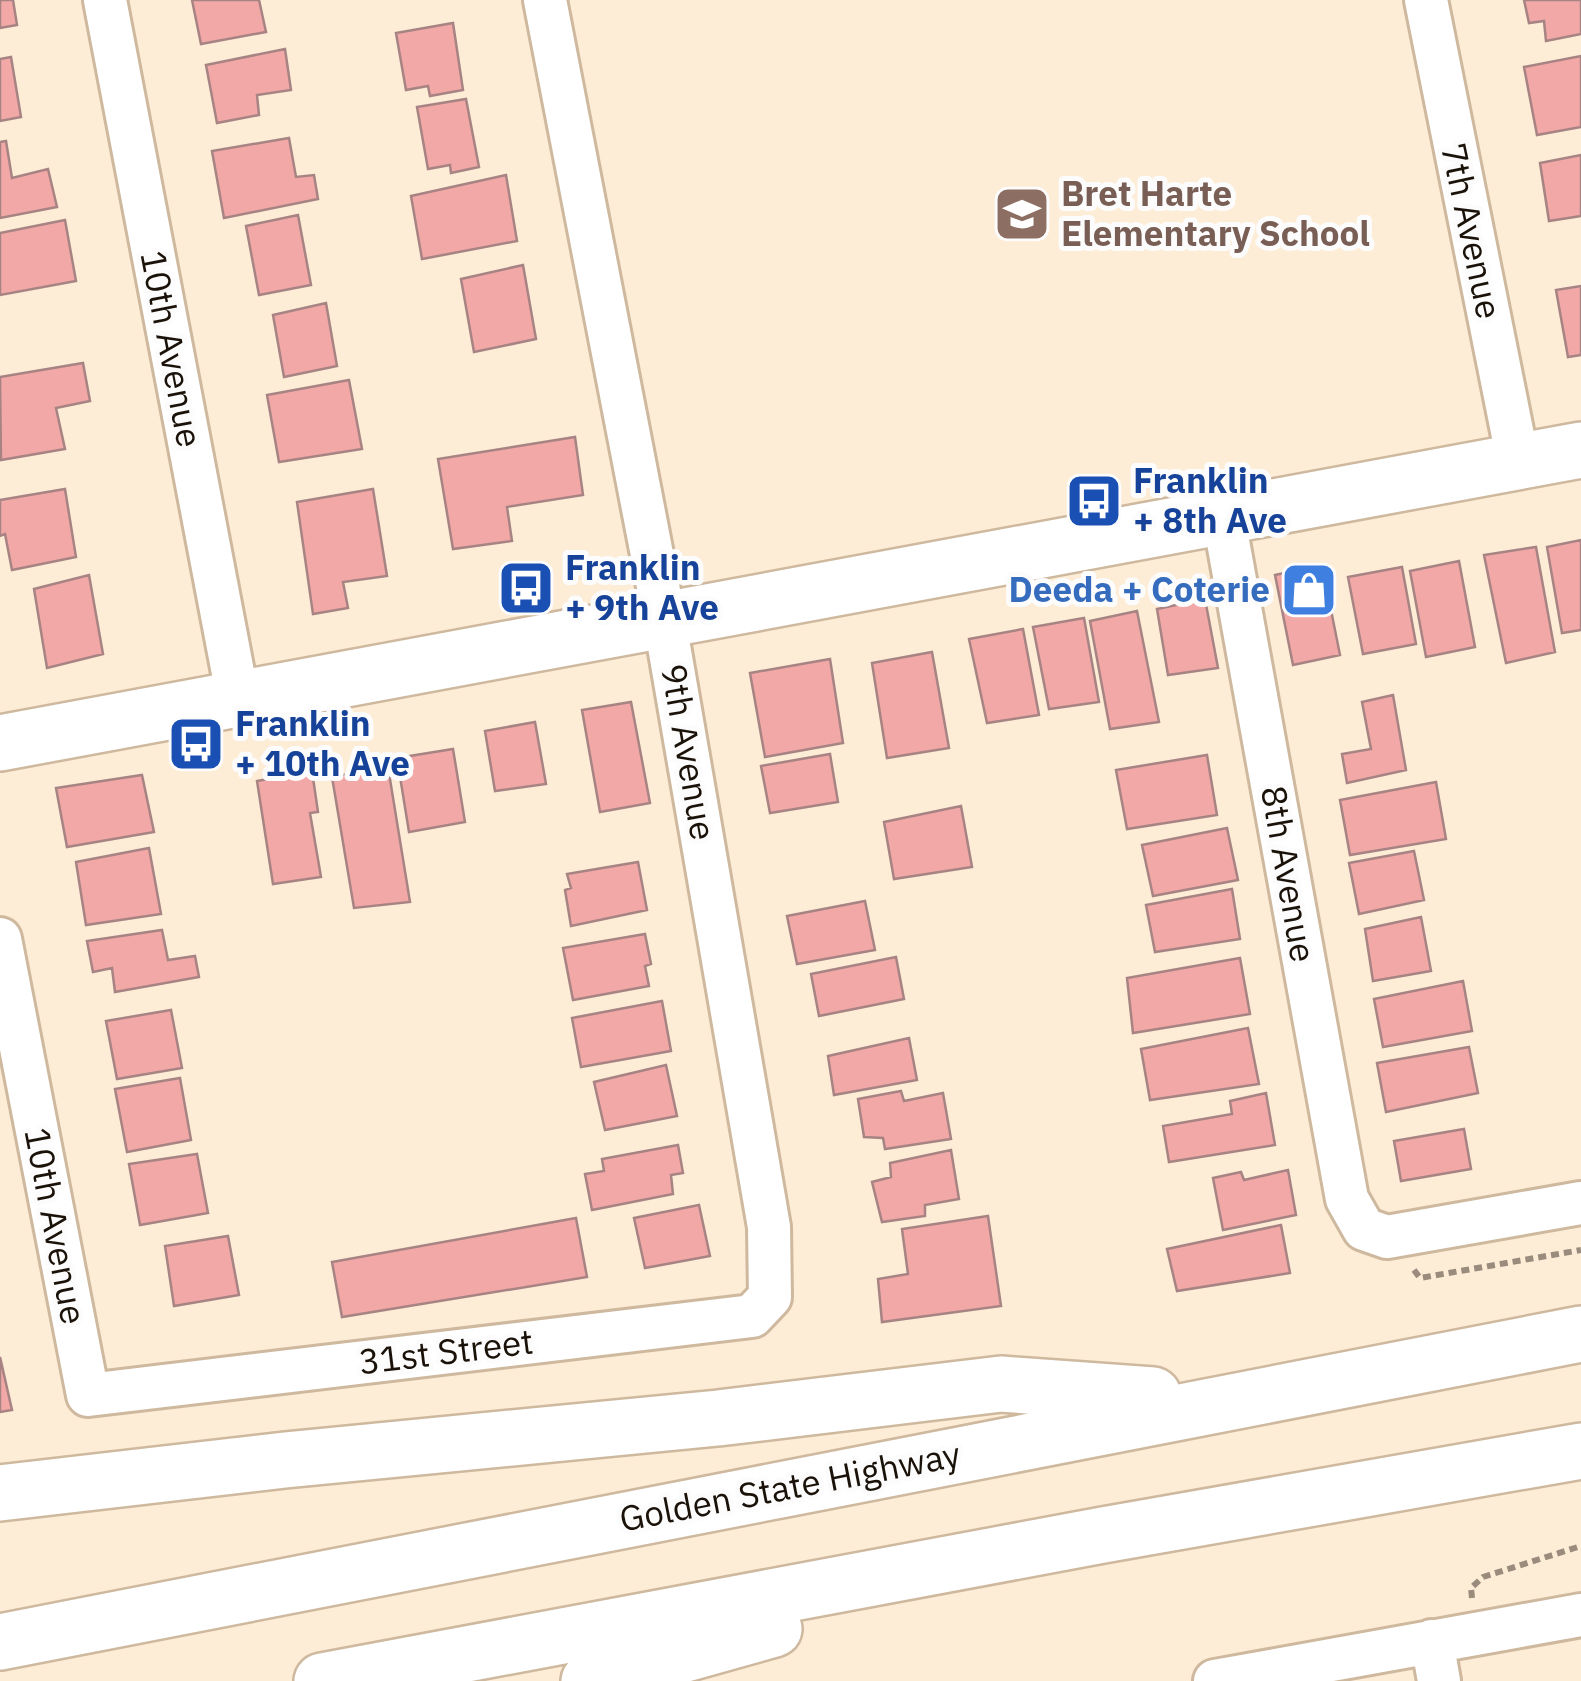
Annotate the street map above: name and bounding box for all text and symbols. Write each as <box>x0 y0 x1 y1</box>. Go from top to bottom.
street label: 7th Avenue <box>1431 139 1513 323</box>
place label: Bret Harte Elementary School <box>1061 170 1370 256</box>
school or university icon: Bret Harte Elementary School <box>992 184 1052 244</box>
street label: 10th Avenue <box>130 247 214 451</box>
place label: Franklin + 8th Ave <box>1133 457 1287 543</box>
bus stop icon: Franklin + 8th Ave <box>1064 471 1124 531</box>
place label: Franklin + 9th Ave <box>565 544 719 630</box>
bus stop icon: Franklin + 9th Ave <box>496 558 556 618</box>
shop icon: Deeda + Coterie <box>1279 560 1339 620</box>
place label: Deeda + Coterie <box>1008 566 1270 612</box>
street label: 9th Avenue <box>651 660 727 844</box>
place label: Franklin + 10th Ave <box>235 700 410 786</box>
bus stop icon: Franklin + 10th Ave <box>166 714 226 774</box>
street label: 8th Avenue <box>1251 782 1327 966</box>
street label: 10th Avenue <box>14 1124 98 1328</box>
street label: 31st Street <box>356 1317 536 1385</box>
street label: Golden State Highway <box>615 1430 964 1542</box>

